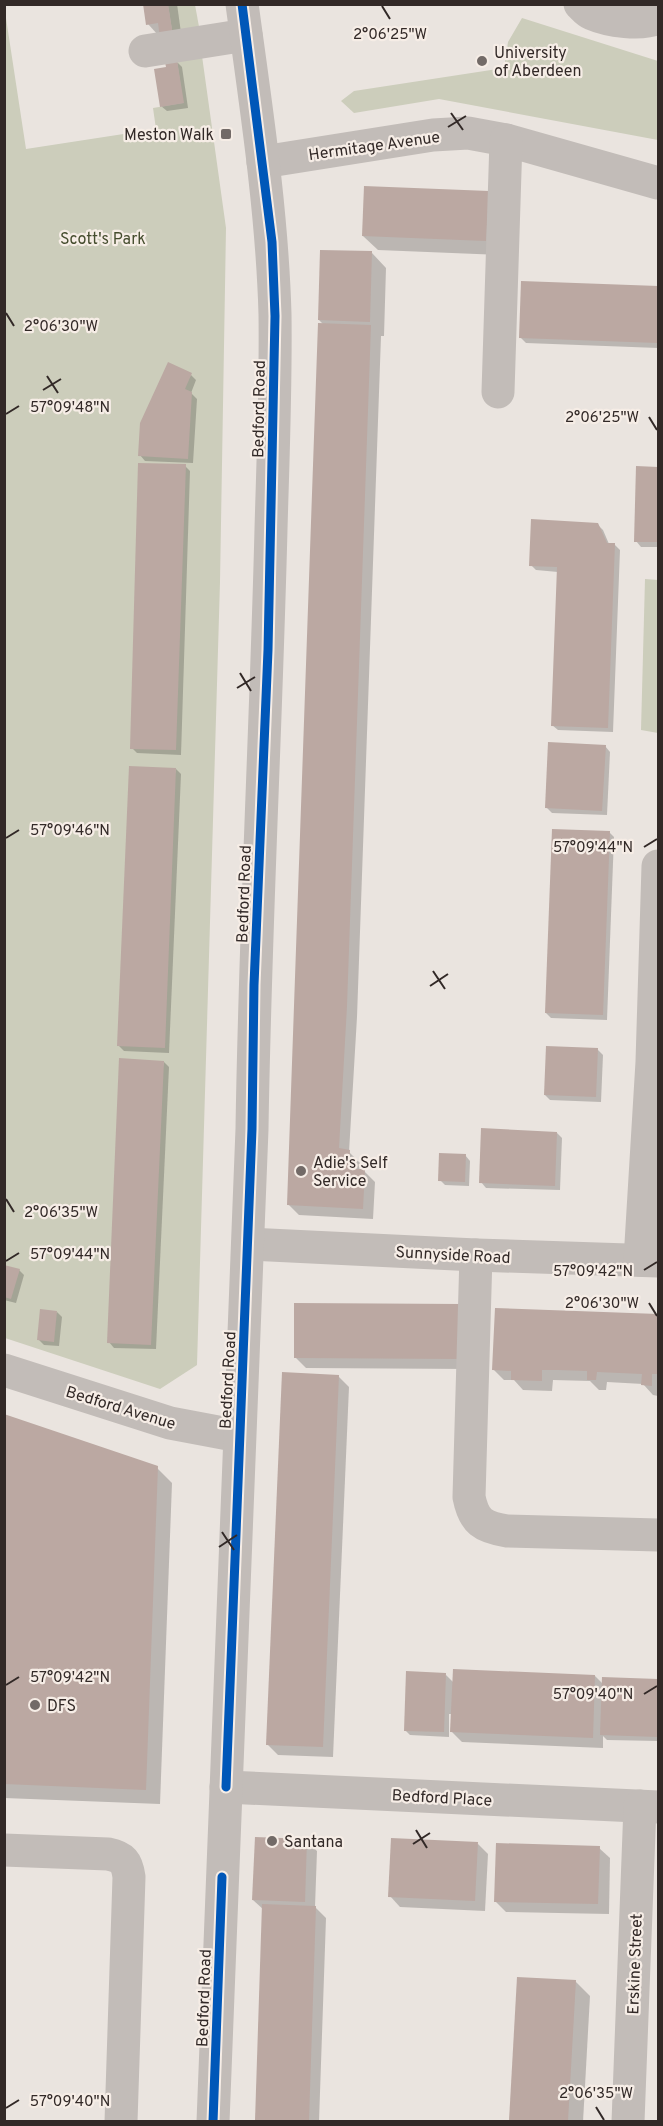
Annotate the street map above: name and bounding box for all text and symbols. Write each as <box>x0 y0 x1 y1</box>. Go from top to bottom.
text: 2°06'25"W <box>353 26 427 45</box>
place label: University of Aberdeen <box>494 44 582 82</box>
marker: University of Aberdeen <box>475 54 489 68</box>
place label: Meston Walk <box>124 126 214 146</box>
marker: Meston Walk <box>219 127 233 141</box>
street label: Hermitage Avenue <box>307 128 441 166</box>
park label: Scott's Park <box>60 230 146 250</box>
text: 2°06'30"W <box>24 318 98 337</box>
street label: Bedford Road <box>249 360 271 458</box>
text: 57°09'48"N <box>30 399 110 418</box>
text: 2°06'25"W <box>565 409 639 428</box>
text: 57°09'46"N <box>30 822 110 841</box>
text: 57°09'44"N <box>553 839 633 858</box>
street label: Bedford Road <box>233 845 257 943</box>
place label: Adie's Self Service <box>313 1154 388 1192</box>
marker: Adie's Self Service <box>294 1164 308 1178</box>
text: 2°06'35"W <box>24 1204 98 1223</box>
street label: Sunnyside Road <box>395 1243 511 1269</box>
text: 57°09'44"N <box>30 1246 110 1265</box>
text: 57°09'42"N <box>553 1263 633 1282</box>
text: 2°06'30"W <box>565 1295 639 1314</box>
street label: Bedford Road <box>216 1331 242 1430</box>
street label: Bedford Avenue <box>63 1383 178 1435</box>
text: 57°09'42"N <box>30 1669 110 1688</box>
text: 57°09'40"N <box>553 1686 633 1705</box>
place label: DFS <box>47 1697 76 1717</box>
marker: DFS <box>28 1698 42 1712</box>
street label: Bedford Place <box>391 1786 493 1812</box>
place label: Santana <box>284 1833 343 1853</box>
marker: Santana <box>265 1834 279 1848</box>
street label: Erskine Street <box>624 1913 648 2015</box>
street label: Bedford Road <box>193 1949 217 2047</box>
text: 2°06'35"W <box>559 2085 633 2104</box>
text: 57°09'40"N <box>30 2093 110 2112</box>

